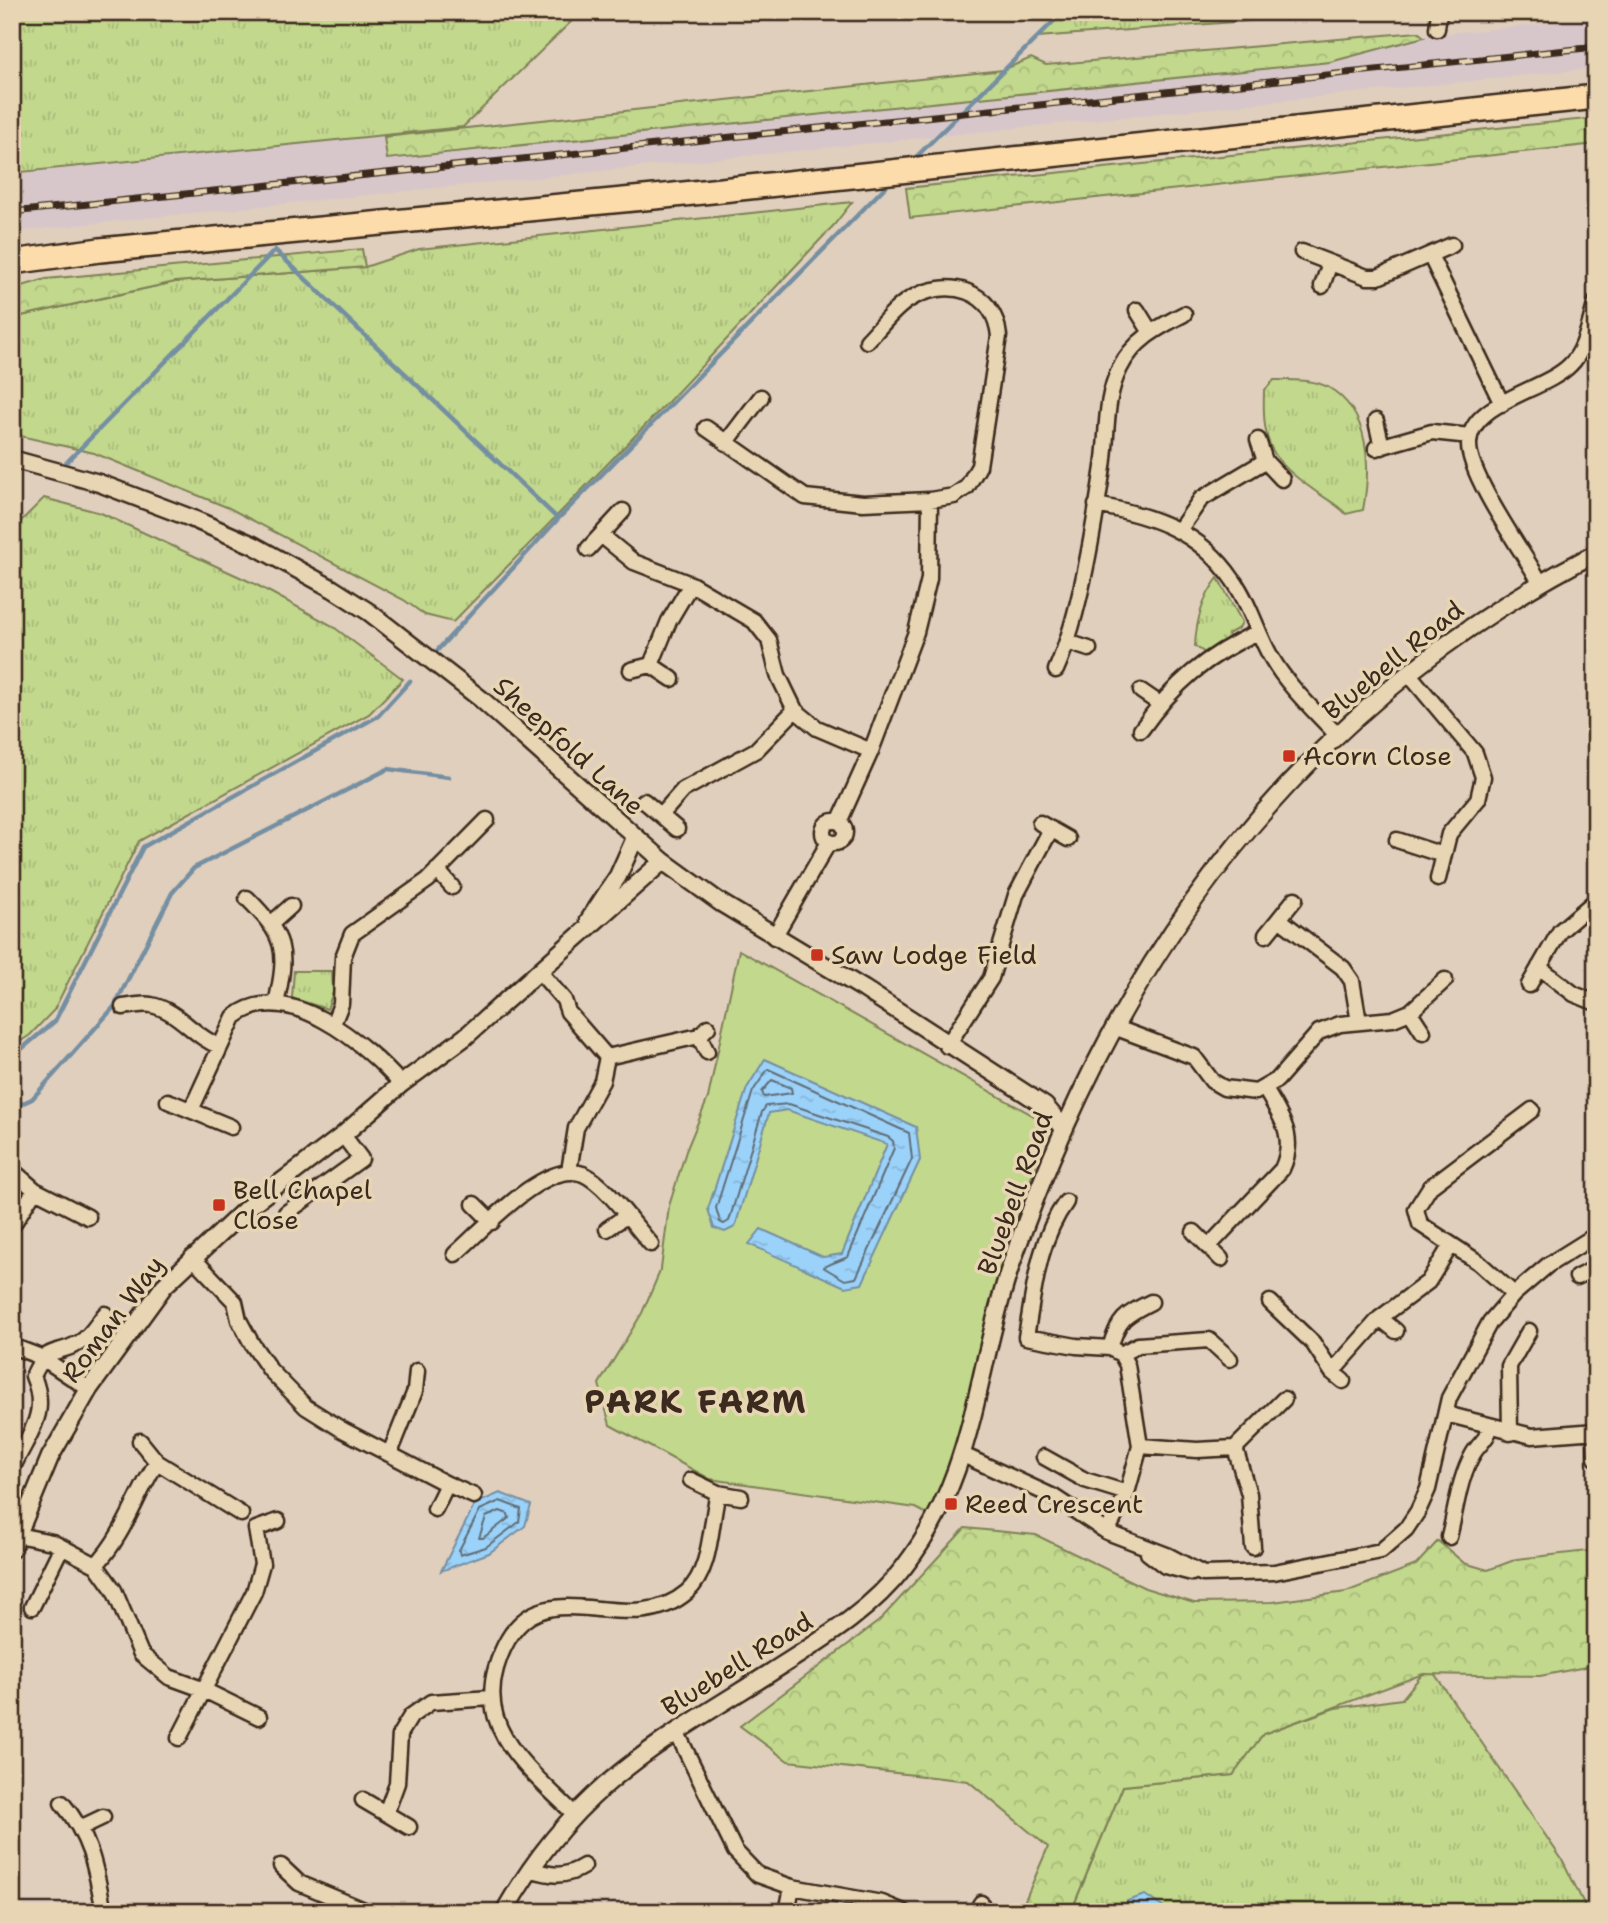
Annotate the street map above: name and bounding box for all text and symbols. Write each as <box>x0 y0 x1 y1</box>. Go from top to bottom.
street label: Bluebell Road <box>1315 592 1471 727</box>
street label: Sheepfold Lane <box>486 669 652 823</box>
place label: Acorn Close <box>1303 738 1452 773</box>
marker: Acorn Close <box>1281 748 1297 764</box>
place label: Saw Lodge Field <box>831 937 1037 972</box>
marker: Saw Lodge Field <box>809 947 825 963</box>
street label: Bluebell Road <box>969 1106 1060 1280</box>
place label: Bell Chapel Close <box>233 1172 372 1237</box>
marker: Bell Chapel Close <box>211 1197 227 1213</box>
street label: Roman Way <box>53 1248 172 1389</box>
district label: PARK FARM <box>584 1379 808 1424</box>
place label: Reed Crescent <box>965 1486 1143 1521</box>
marker: Reed Crescent <box>943 1496 959 1512</box>
street label: Bluebell Road <box>654 1603 819 1724</box>

